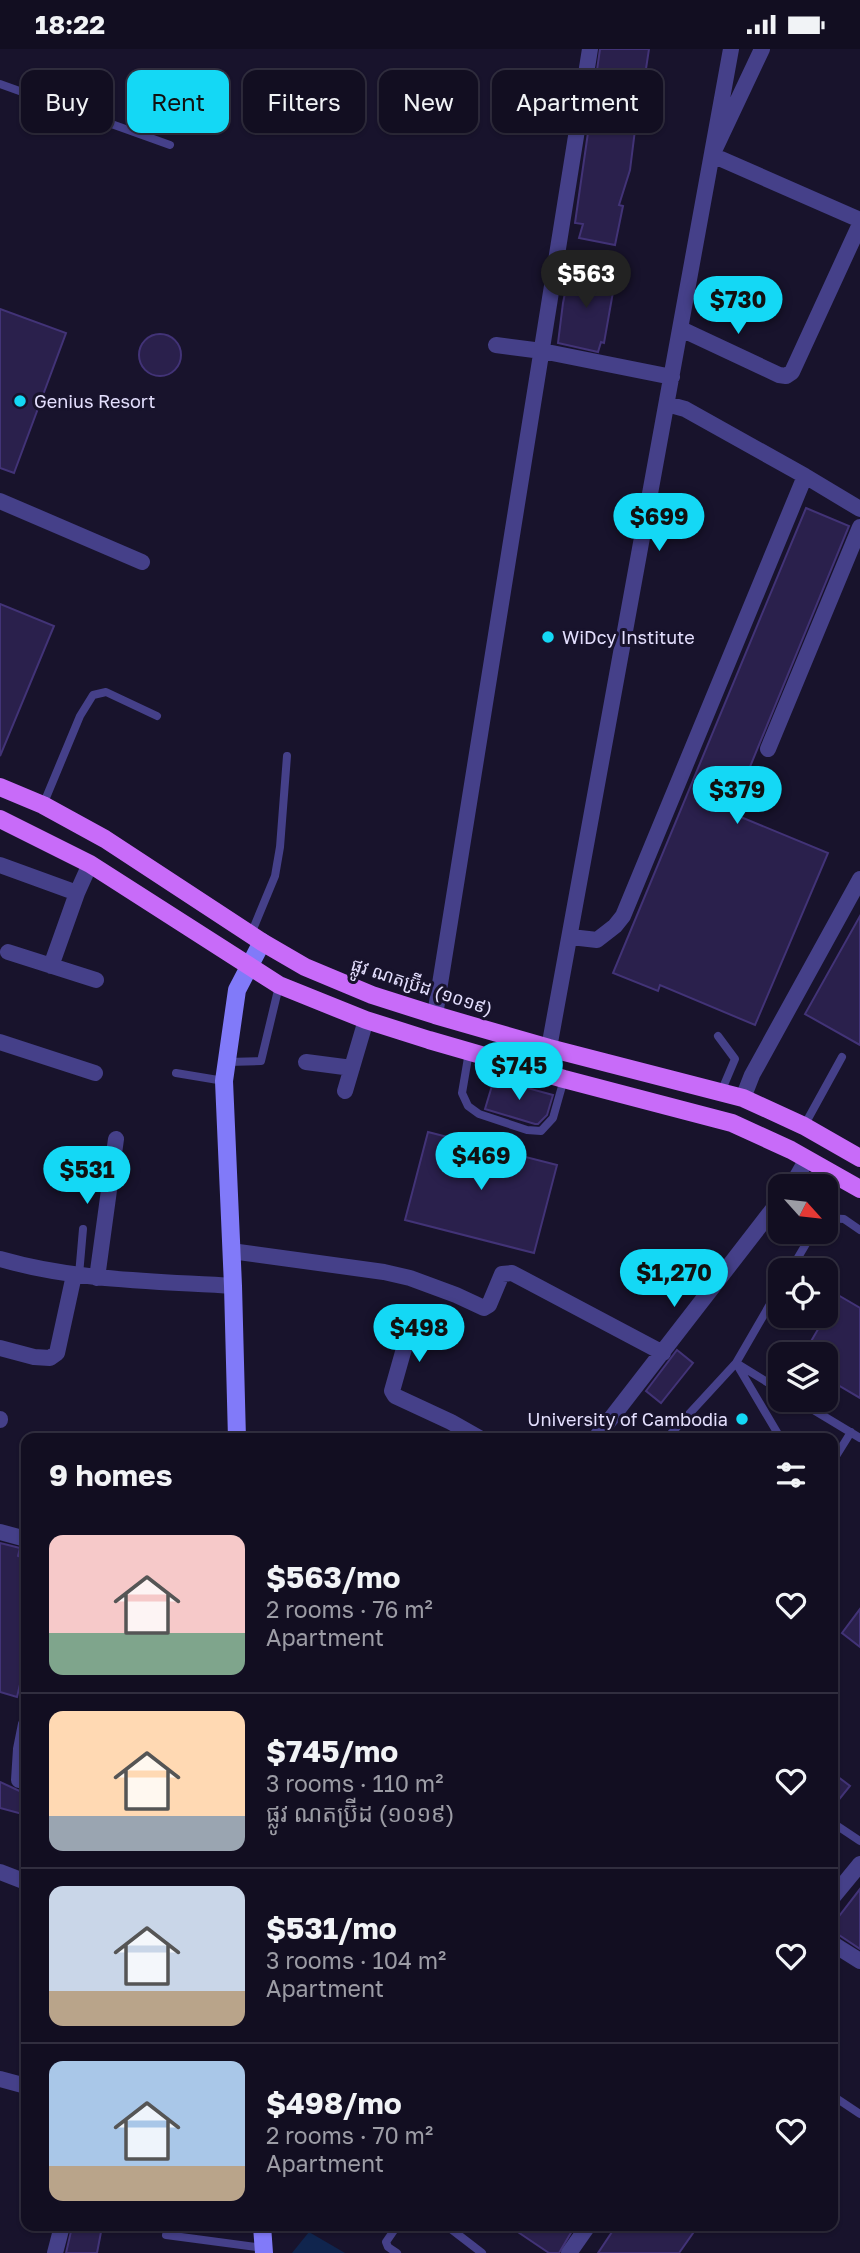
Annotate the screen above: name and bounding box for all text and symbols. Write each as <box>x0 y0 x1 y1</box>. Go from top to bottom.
text: 18:22 <box>35 9 105 40</box>
chip: Buy <box>21 70 113 133</box>
chip: Rent <box>127 70 229 133</box>
chip: Filters <box>243 70 365 133</box>
chip: New <box>379 70 478 133</box>
chip: Apartment <box>492 70 663 133</box>
pin: $563 <box>545 251 627 310</box>
text: $563 <box>557 259 615 287</box>
pin: $730 <box>697 277 779 336</box>
text: $730 <box>710 285 766 313</box>
place label: Genius Resort <box>34 390 155 412</box>
marker: Genius Resort <box>12 393 28 409</box>
pin: $699 <box>618 493 700 553</box>
text: $699 <box>629 502 689 530</box>
place label: WiDcy Institute <box>562 626 695 648</box>
marker: WiDcy Institute <box>540 629 556 645</box>
pin: $379 <box>696 767 778 826</box>
text: $379 <box>709 775 765 803</box>
street label: ផ្លូវ ណតប្រ៊ីដ (១០១៩) <box>347 952 496 1025</box>
pin: $745 <box>478 1042 560 1102</box>
text: $745 <box>491 1051 547 1079</box>
pin: $469 <box>440 1133 522 1192</box>
text: $469 <box>452 1141 511 1169</box>
pin: $531 <box>46 1147 128 1206</box>
text: $531 <box>59 1155 115 1183</box>
north arrow <box>768 1174 838 1244</box>
map controls <box>768 1174 838 1412</box>
pin: $1,270 <box>617 1249 731 1309</box>
text: $1,270 <box>636 1258 712 1286</box>
button: locate <box>768 1258 838 1328</box>
pin: $498 <box>378 1305 460 1364</box>
text: $498 <box>389 1313 449 1341</box>
button: layers <box>768 1342 838 1412</box>
place label: University of Cambodia <box>527 1408 728 1430</box>
marker: University of Cambodia <box>734 1411 750 1427</box>
icon: filters <box>772 1456 810 1494</box>
text: 9 homes <box>49 1457 172 1493</box>
text: $563/mo <box>266 1559 400 1595</box>
icon: home <box>105 1563 189 1647</box>
icon: heart <box>772 1586 810 1624</box>
text: 2 rooms · 76 m² <box>266 1595 433 1623</box>
text: Apartment <box>266 1623 384 1651</box>
text: $745/mo <box>266 1733 398 1769</box>
icon: home <box>105 1739 189 1823</box>
icon: heart <box>772 1762 810 1800</box>
text: 3 rooms · 110 m² <box>266 1769 443 1797</box>
text: ផ្លូវ ណតប្រ៊ីដ (១០១៩) <box>266 1799 454 1827</box>
text: $531/mo <box>266 1910 397 1946</box>
icon: home <box>105 1914 189 1998</box>
icon: heart <box>772 1937 810 1975</box>
text: 3 rooms · 104 m² <box>266 1946 446 1974</box>
text: Apartment <box>266 1974 384 2002</box>
text: $498/mo <box>266 2085 402 2121</box>
icon: home <box>105 2089 189 2173</box>
icon: heart <box>772 2112 810 2150</box>
text: 2 rooms · 70 m² <box>266 2121 433 2149</box>
text: Apartment <box>266 2149 384 2177</box>

